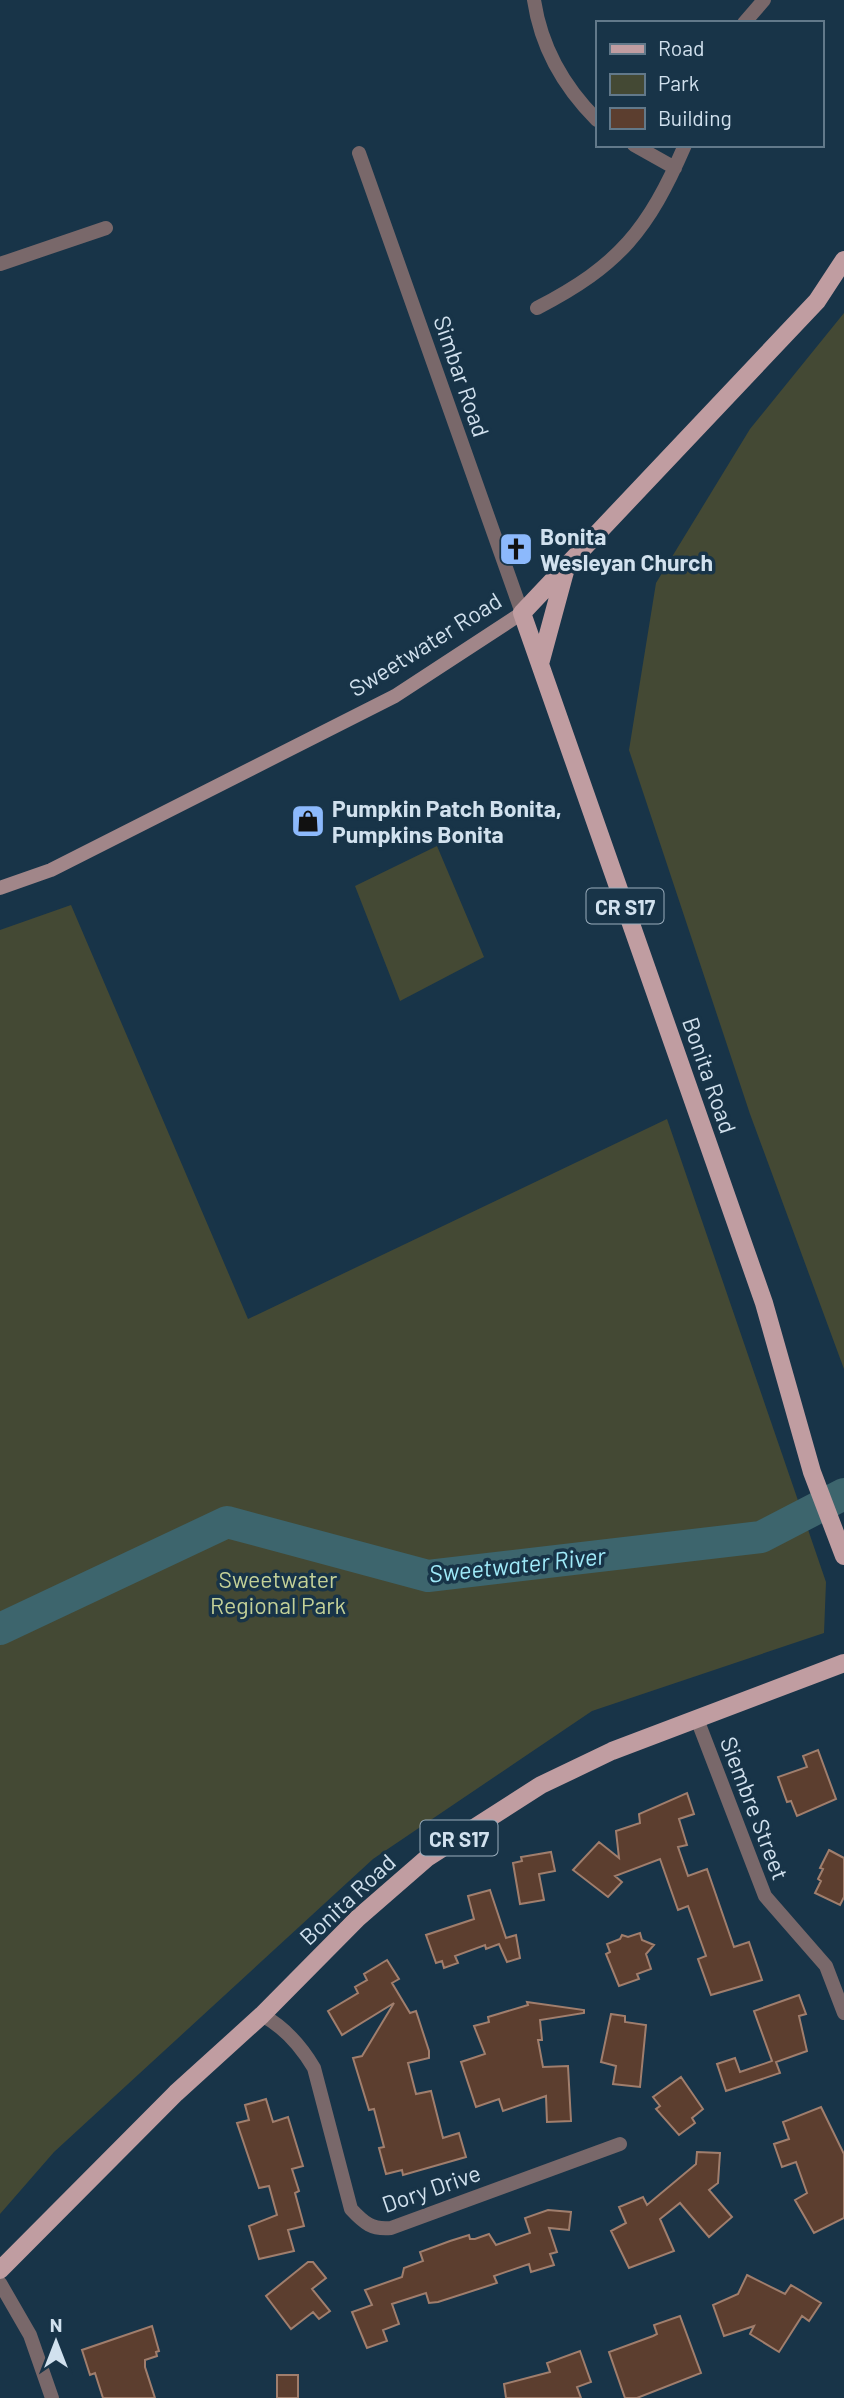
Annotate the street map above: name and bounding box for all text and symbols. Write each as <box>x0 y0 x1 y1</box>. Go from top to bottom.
legend <box>596 21 823 147</box>
text: Road <box>658 35 704 60</box>
text: Park <box>658 70 699 95</box>
text: Building <box>658 105 732 130</box>
street label: Simbar Road <box>428 312 496 440</box>
place label: Bonita Wesleyan Church <box>540 522 713 576</box>
church icon: Bonita Wesleyan Church <box>497 530 535 568</box>
street label: Sweetwater Road <box>344 586 506 702</box>
place label: Pumpkin Patch Bonita, Pumpkins Bonita <box>332 794 562 848</box>
shop icon: Pumpkin Patch Bonita, Pumpkins Bonita <box>289 802 327 840</box>
road number: CR S17 <box>586 888 664 923</box>
street label: Bonita Road <box>677 1013 743 1137</box>
water label: Sweetwater River <box>427 1540 608 1588</box>
park label: Sweetwater Regional Park <box>210 1565 346 1619</box>
street label: Siembre Street <box>715 1732 795 1884</box>
road number: CR S17 <box>420 1820 498 1856</box>
street label: Bonita Road <box>293 1848 401 1950</box>
street label: Dory Drive <box>378 2158 484 2218</box>
north arrow <box>21 2307 91 2377</box>
text: N <box>50 2313 62 2336</box>

